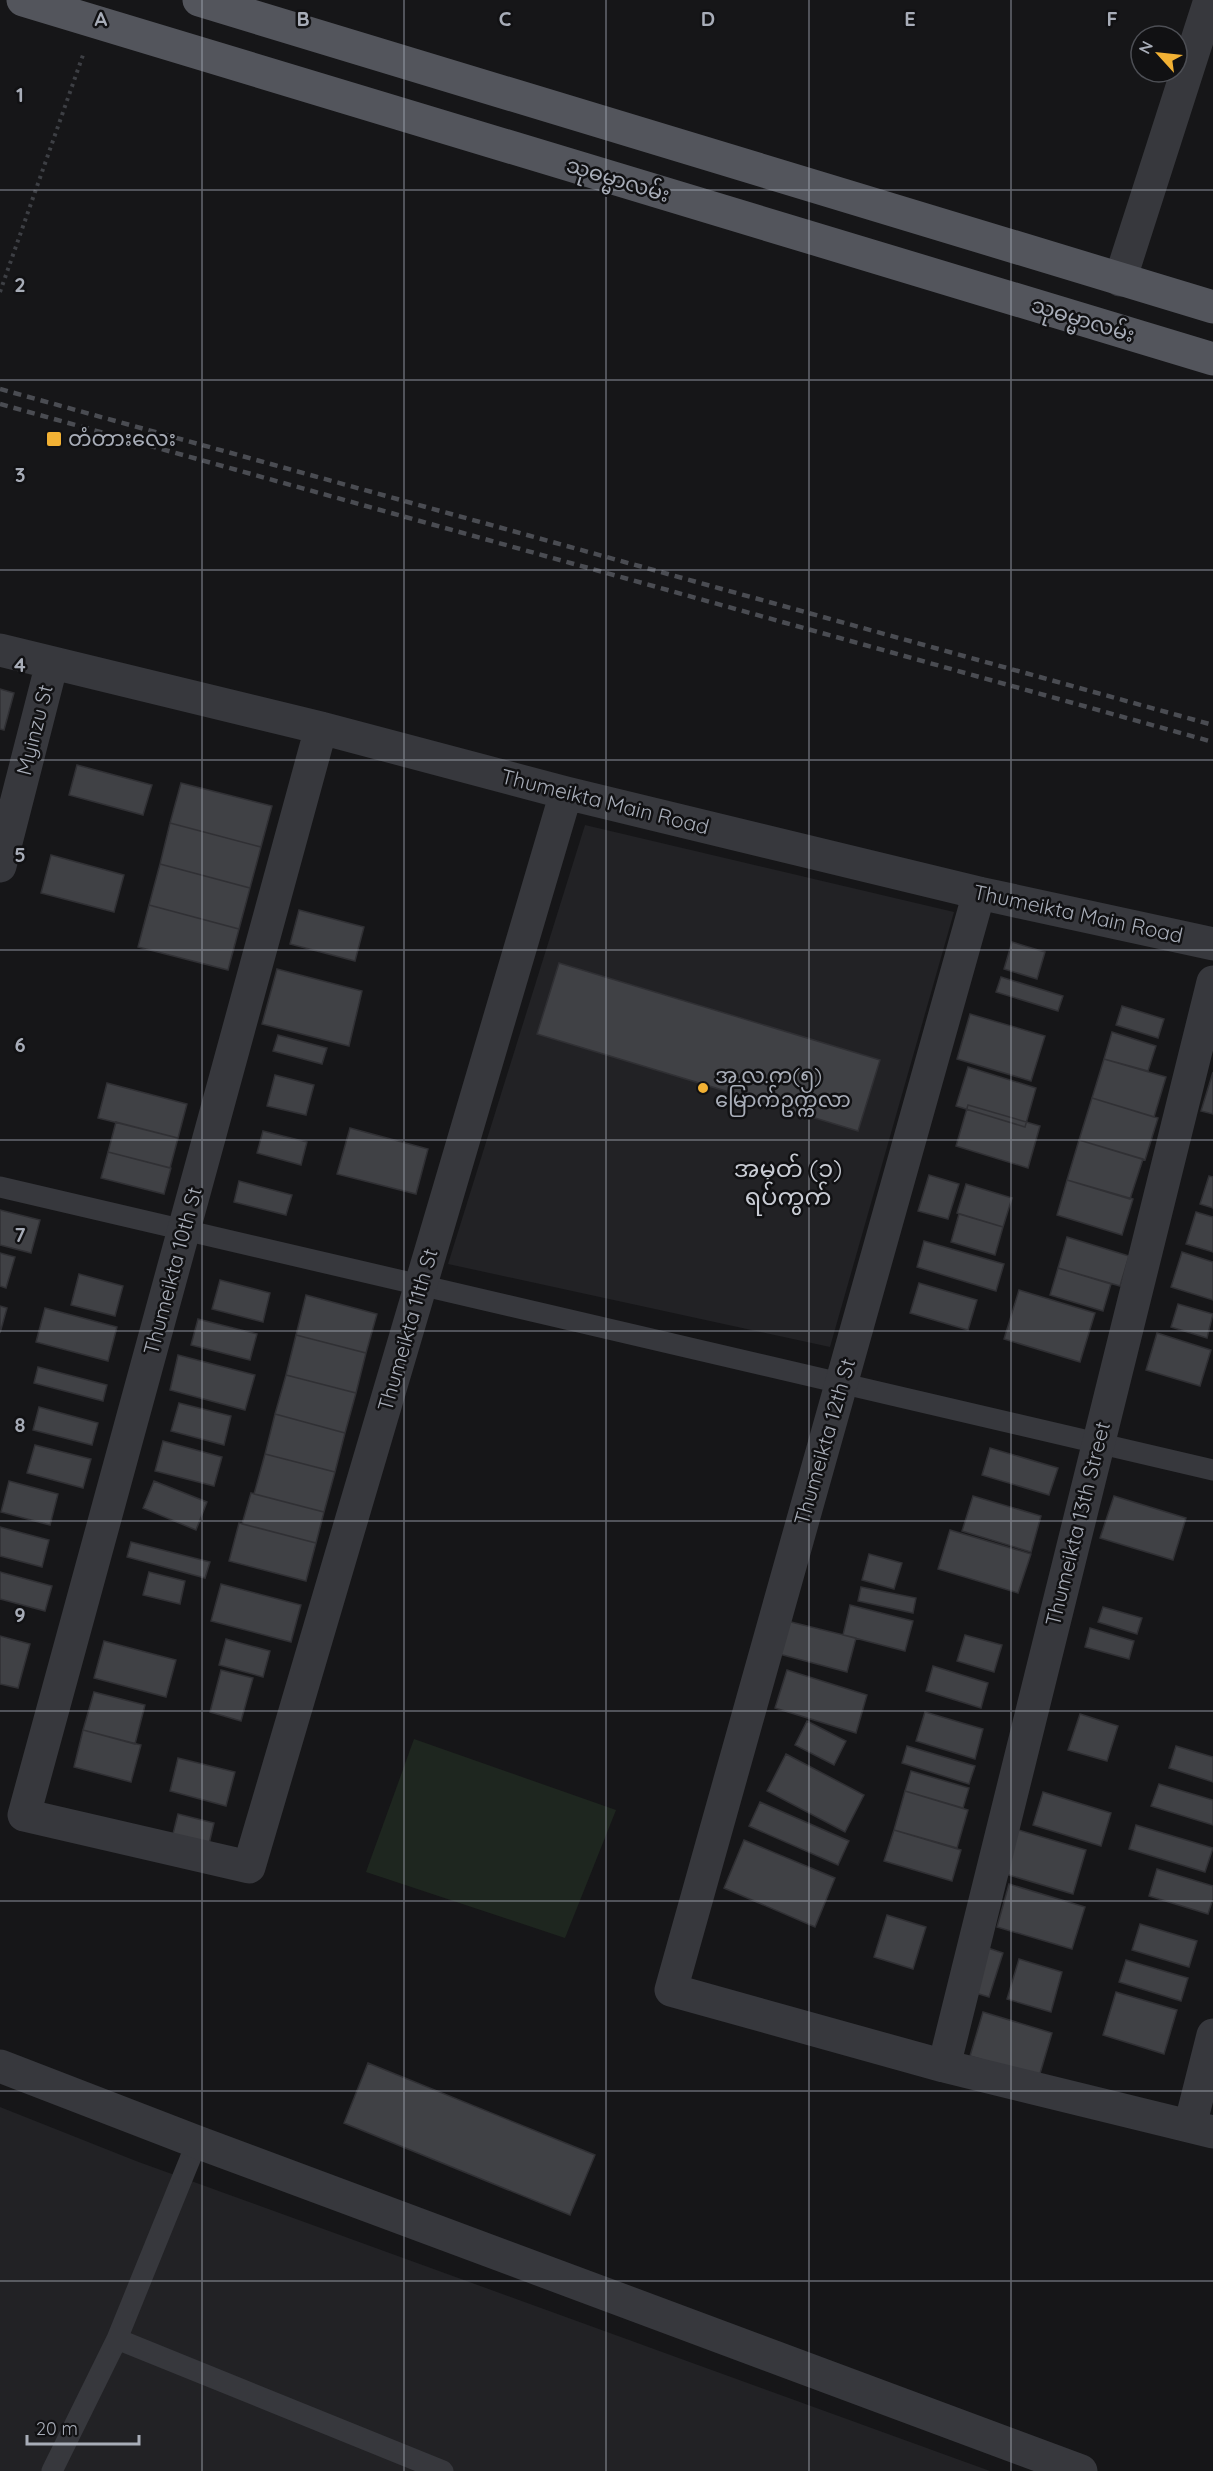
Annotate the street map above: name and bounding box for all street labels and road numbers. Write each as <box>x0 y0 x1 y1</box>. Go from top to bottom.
street label: သုဓမ္မာလမ်း <box>562 149 674 212</box>
street label: သုဓမ္မာလမ်း <box>1027 289 1139 352</box>
street label: Myinzu St <box>10 682 58 778</box>
street label: Thumeikta Main Road <box>499 763 712 839</box>
street label: Thumeikta Main Road <box>971 878 1185 948</box>
street label: Thumeikta 10th St <box>137 1184 207 1358</box>
street label: Thumeikta 11th St <box>371 1245 443 1414</box>
street label: Thumeikta 12th St <box>788 1355 860 1528</box>
street label: Thumeikta 13th Street <box>1039 1419 1115 1629</box>

